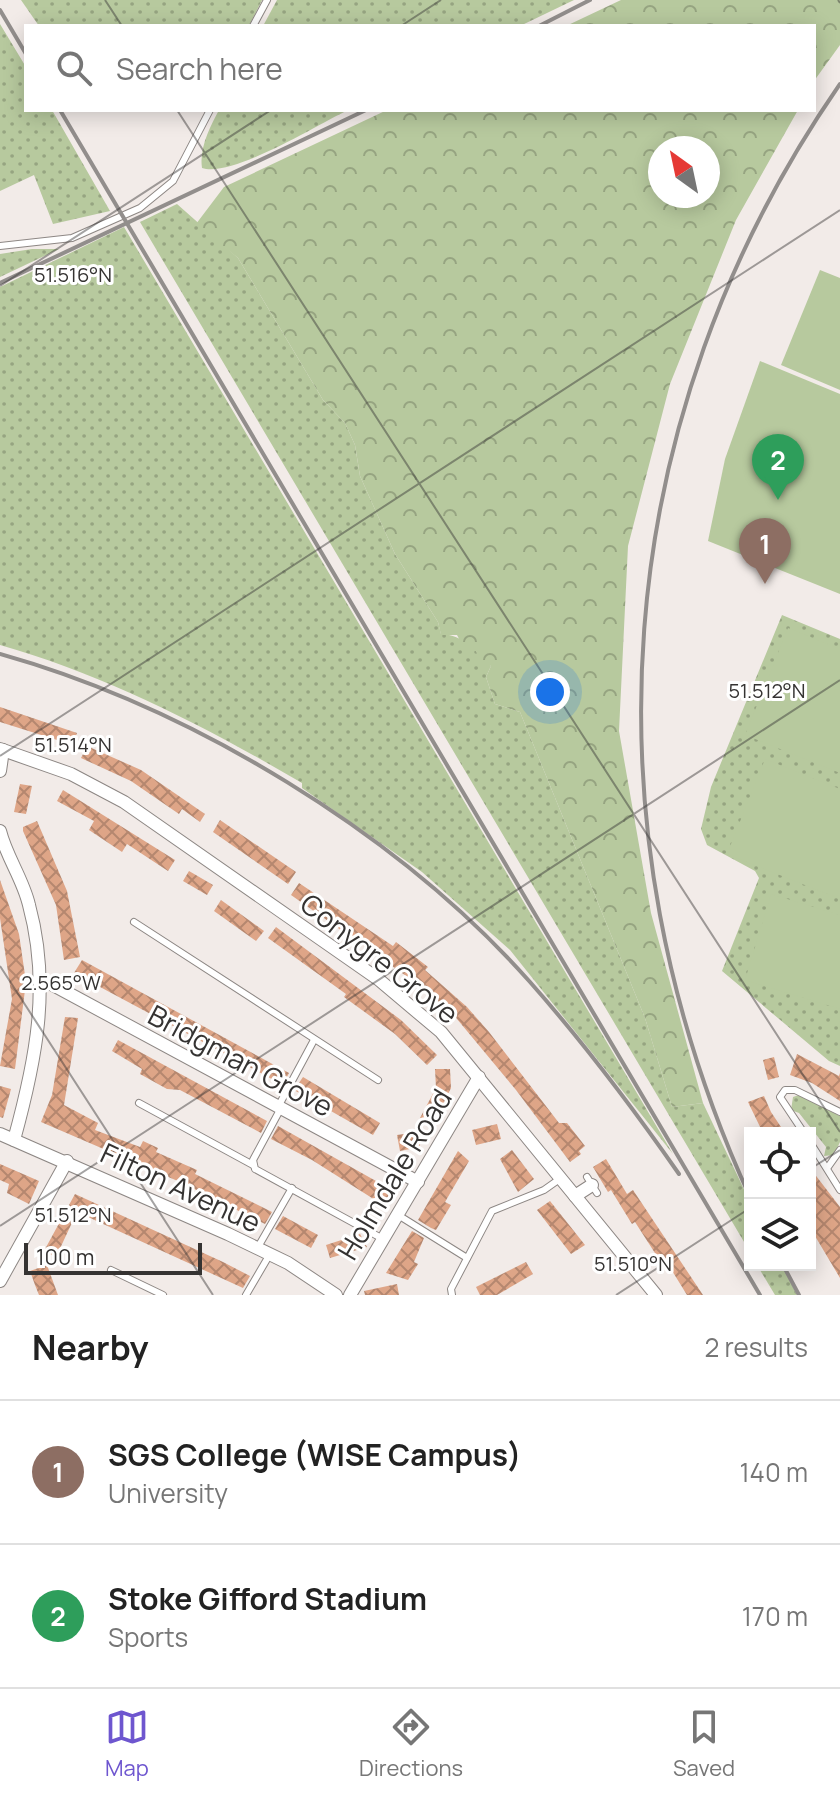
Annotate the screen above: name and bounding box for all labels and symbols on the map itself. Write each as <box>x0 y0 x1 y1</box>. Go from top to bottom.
north arrow <box>648 136 720 208</box>
text: 51.516°N <box>34 261 112 288</box>
pin: 2 <box>752 434 804 500</box>
pin: 1 <box>739 518 791 584</box>
your location <box>530 672 570 712</box>
text: 51.512°N <box>728 677 806 704</box>
text: 51.514°N <box>34 731 112 758</box>
street label: Conygre Grove <box>293 884 467 1032</box>
text: 2.565°W <box>21 969 101 996</box>
street label: Bridgman Grove <box>142 995 340 1125</box>
street label: Holmdale Road <box>328 1082 460 1266</box>
street label: Filton Avenue <box>95 1133 267 1241</box>
text: 51.512°N <box>34 1201 112 1228</box>
scale bar <box>24 1239 202 1275</box>
text: 51.510°N <box>594 1250 672 1277</box>

